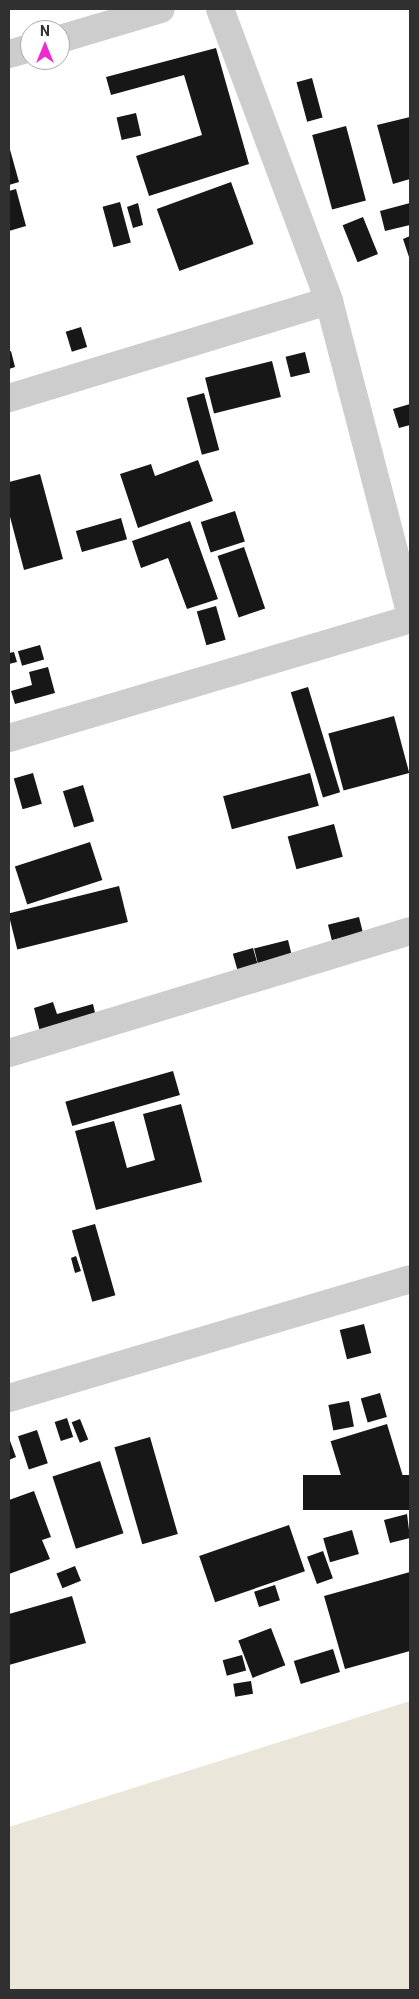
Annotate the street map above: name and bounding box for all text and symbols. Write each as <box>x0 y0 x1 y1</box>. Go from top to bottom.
north arrow <box>20 20 70 70</box>
text: N <box>40 23 50 39</box>

